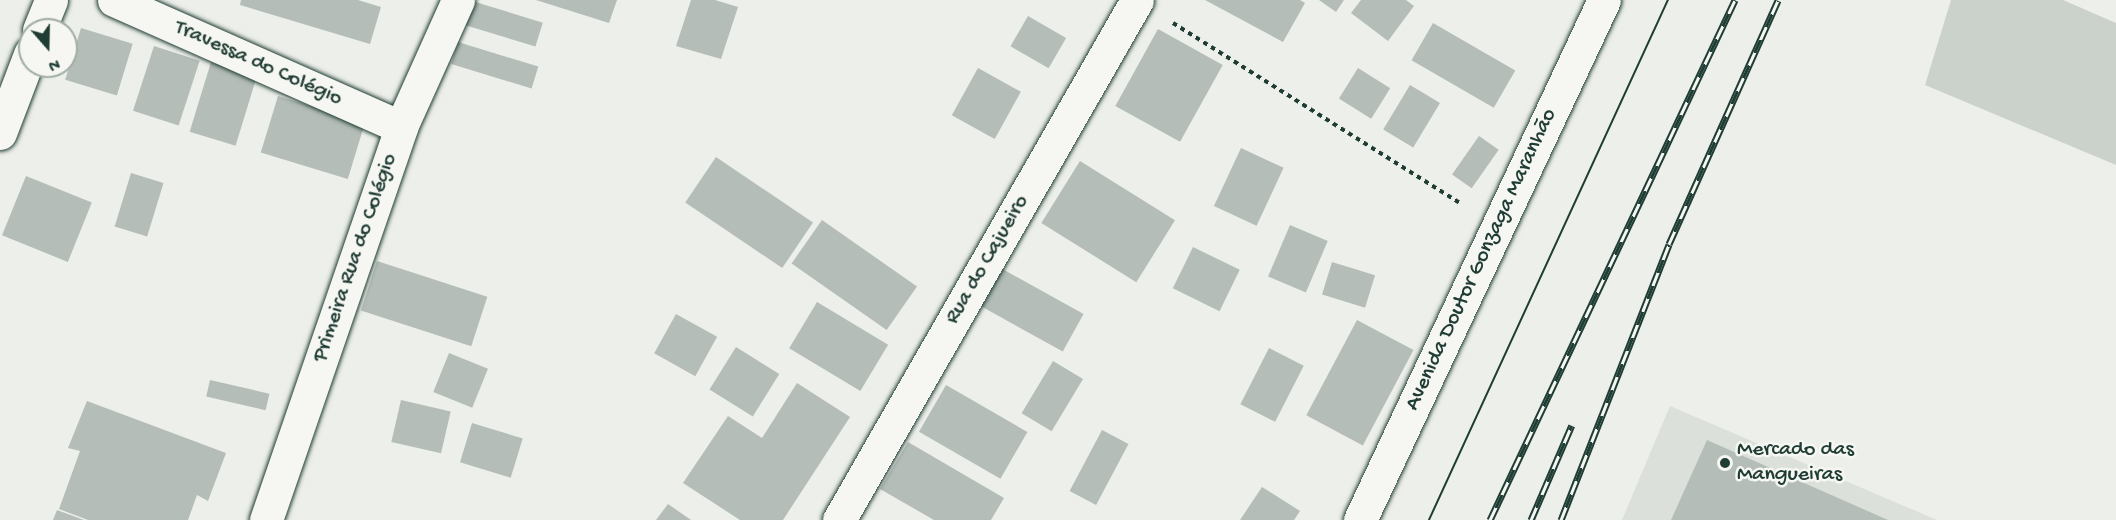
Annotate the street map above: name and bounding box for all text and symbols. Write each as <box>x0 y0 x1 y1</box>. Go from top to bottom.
street label: Travessa do Colégio <box>170 15 346 113</box>
north arrow <box>18 18 78 78</box>
text: N <box>45 53 62 74</box>
street label: Avenida Doutor Gonzaga Maranhão <box>1400 105 1564 415</box>
street label: Primeira Rua do Colégio <box>308 150 404 366</box>
street label: Rua do Cajueiro <box>940 191 1036 329</box>
place label: Mercado das Mangueiras <box>1737 437 1854 488</box>
marker: Mercado das Mangueiras <box>1718 456 1732 470</box>

